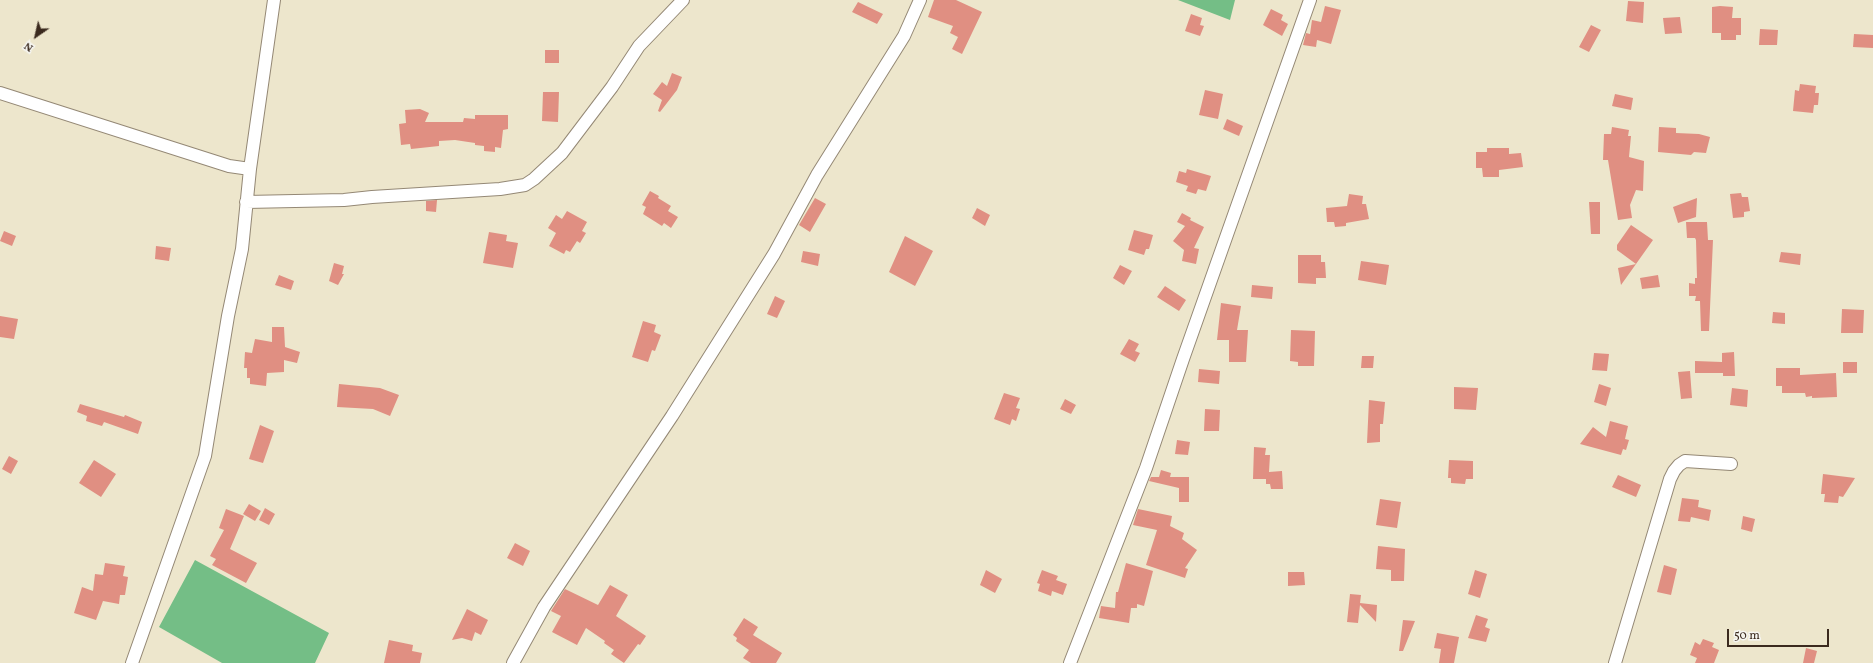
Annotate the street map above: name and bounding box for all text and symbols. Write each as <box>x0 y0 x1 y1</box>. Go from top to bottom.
north arrow <box>16 16 56 56</box>
text: N <box>21 38 37 55</box>
scale bar <box>1729 621 1831 647</box>
text: 50 m <box>1734 628 1760 644</box>

